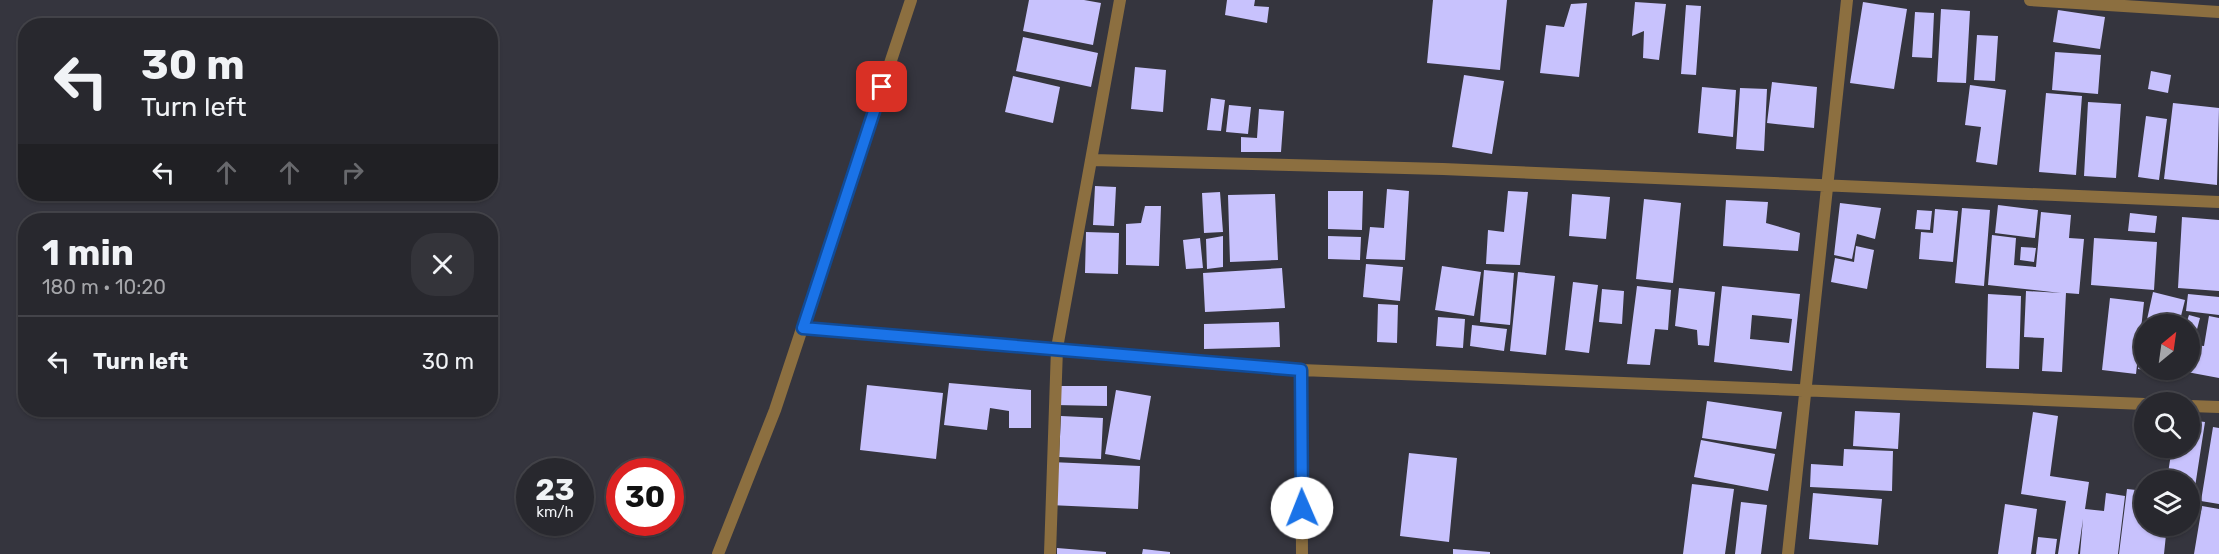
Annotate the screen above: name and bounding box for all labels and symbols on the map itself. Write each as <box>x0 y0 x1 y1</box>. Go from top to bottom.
pin <box>856 61 907 112</box>
north arrow <box>2134 314 2200 380</box>
speed limit sign: 30 <box>606 458 684 536</box>
position arrow <box>1270 476 1334 540</box>

